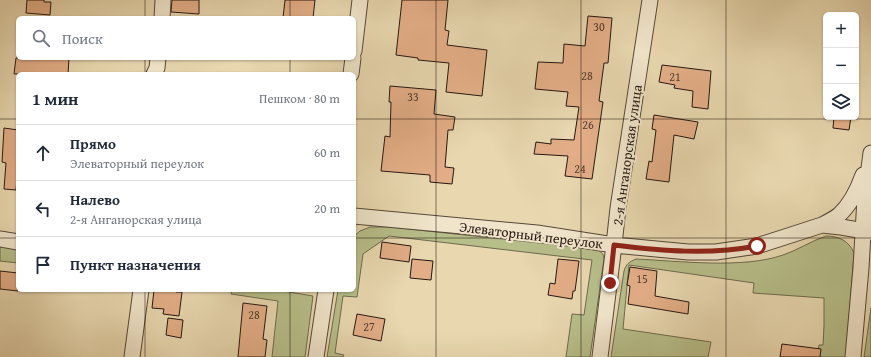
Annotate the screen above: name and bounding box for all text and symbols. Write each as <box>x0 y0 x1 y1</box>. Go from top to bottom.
map controls <box>823 12 859 120</box>
button: + <box>823 12 859 48</box>
search box <box>16 16 356 60</box>
house number: 30 <box>593 18 605 35</box>
icon: search <box>30 27 52 49</box>
text: Поиск <box>62 28 103 49</box>
button: − <box>823 48 859 84</box>
house number: 28 <box>581 67 593 84</box>
house number: 21 <box>669 68 681 85</box>
street label: 2-я Анганорская улица <box>607 83 647 227</box>
button: layers <box>823 84 859 120</box>
text: 1 мин <box>32 86 78 111</box>
house number: 33 <box>407 88 419 105</box>
text: Пешком · 80 m <box>259 89 340 108</box>
house number: 26 <box>582 116 594 133</box>
text: Прямо <box>70 133 116 154</box>
icon: ahead <box>32 142 54 164</box>
text: 60 m <box>314 143 340 162</box>
text: Элеваторный переулок <box>70 154 204 173</box>
house number: 24 <box>574 160 586 177</box>
text: Налево <box>70 189 120 210</box>
icon: left <box>32 198 54 220</box>
text: 20 m <box>314 199 340 218</box>
text: 2-я Анганорская улица <box>70 210 202 229</box>
street label: Элеваторный переулок <box>458 216 605 254</box>
route start <box>748 237 766 255</box>
icon: arrive <box>32 254 54 276</box>
text: Пункт назначения <box>70 254 201 275</box>
house number: 15 <box>636 270 648 287</box>
route end <box>601 274 619 292</box>
house number: 28 <box>248 306 260 323</box>
house number: 27 <box>363 318 375 335</box>

